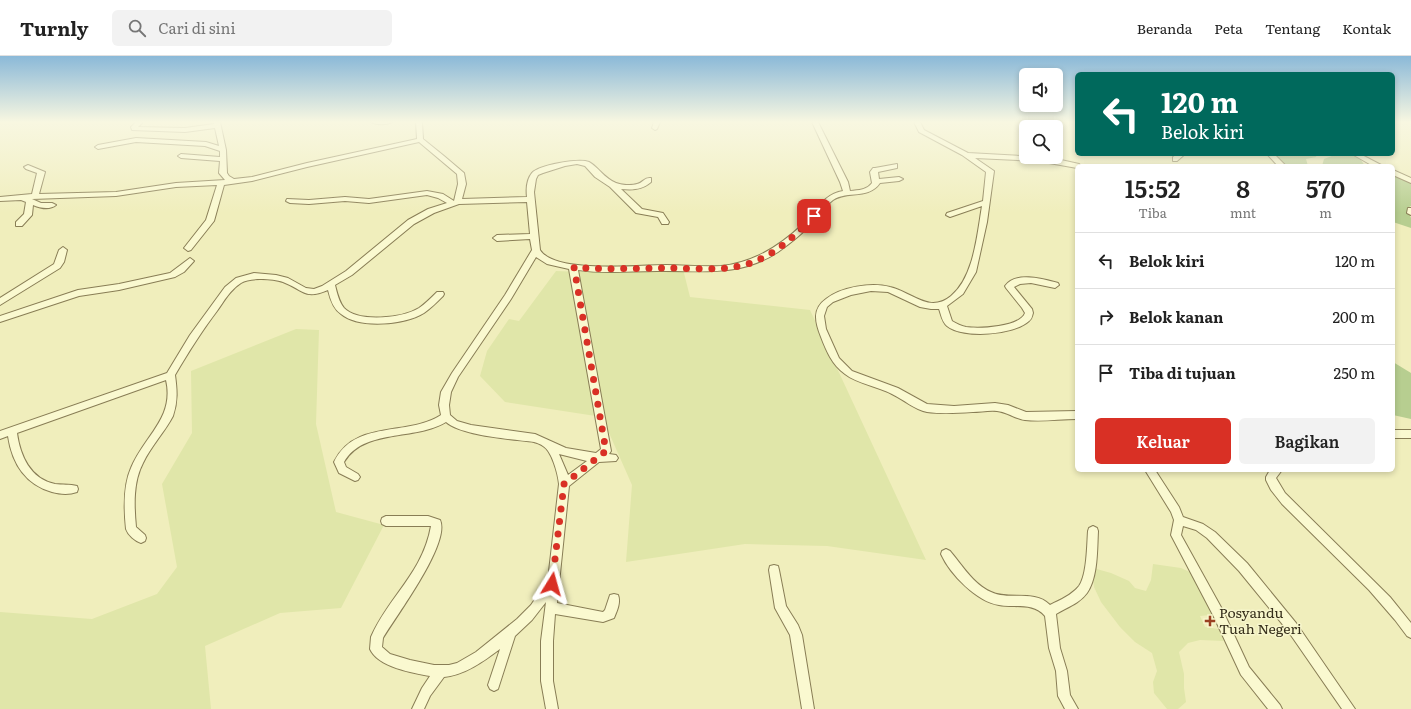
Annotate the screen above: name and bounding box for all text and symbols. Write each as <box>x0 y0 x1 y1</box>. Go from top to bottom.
search box <box>112 10 392 46</box>
text: Turnly <box>20 14 88 42</box>
text: Cari di sini <box>158 16 236 39</box>
icon: search <box>126 17 148 39</box>
text: Beranda <box>1137 18 1192 38</box>
text: Peta <box>1214 18 1243 38</box>
text: Tentang <box>1265 18 1320 38</box>
text: Kontak <box>1342 18 1391 38</box>
map controls <box>1019 68 1063 164</box>
button: sound <box>1019 68 1063 112</box>
text: 120 m <box>1161 80 1238 122</box>
icon: left <box>1095 88 1147 140</box>
text: Belok kiri <box>1161 118 1244 145</box>
button: search <box>1019 120 1063 164</box>
text: 15:52 <box>1125 170 1180 205</box>
text: 8 <box>1236 170 1250 205</box>
text: 570 <box>1306 170 1345 205</box>
pin <box>797 199 831 233</box>
text: Tiba <box>1138 203 1167 222</box>
text: mnt <box>1230 203 1256 222</box>
text: m <box>1319 203 1332 222</box>
icon: arrive <box>803 205 825 227</box>
text: Belok kiri <box>1129 249 1205 272</box>
text: 120 m <box>1335 249 1375 272</box>
icon: left <box>1095 250 1117 272</box>
text: Belok kanan <box>1129 305 1223 328</box>
text: 200 m <box>1333 305 1375 328</box>
icon: right <box>1095 306 1117 328</box>
text: Tiba di tujuan <box>1129 361 1236 384</box>
text: 250 m <box>1334 361 1375 384</box>
icon: arrive <box>1095 362 1117 384</box>
button: Keluar <box>1095 418 1231 464</box>
button: Bagikan <box>1239 418 1375 464</box>
position arrow <box>531 563 573 605</box>
place label: Posyandu Tuah Negeri <box>1219 602 1302 638</box>
marker: Posyandu Tuah Negeri <box>1204 615 1216 627</box>

